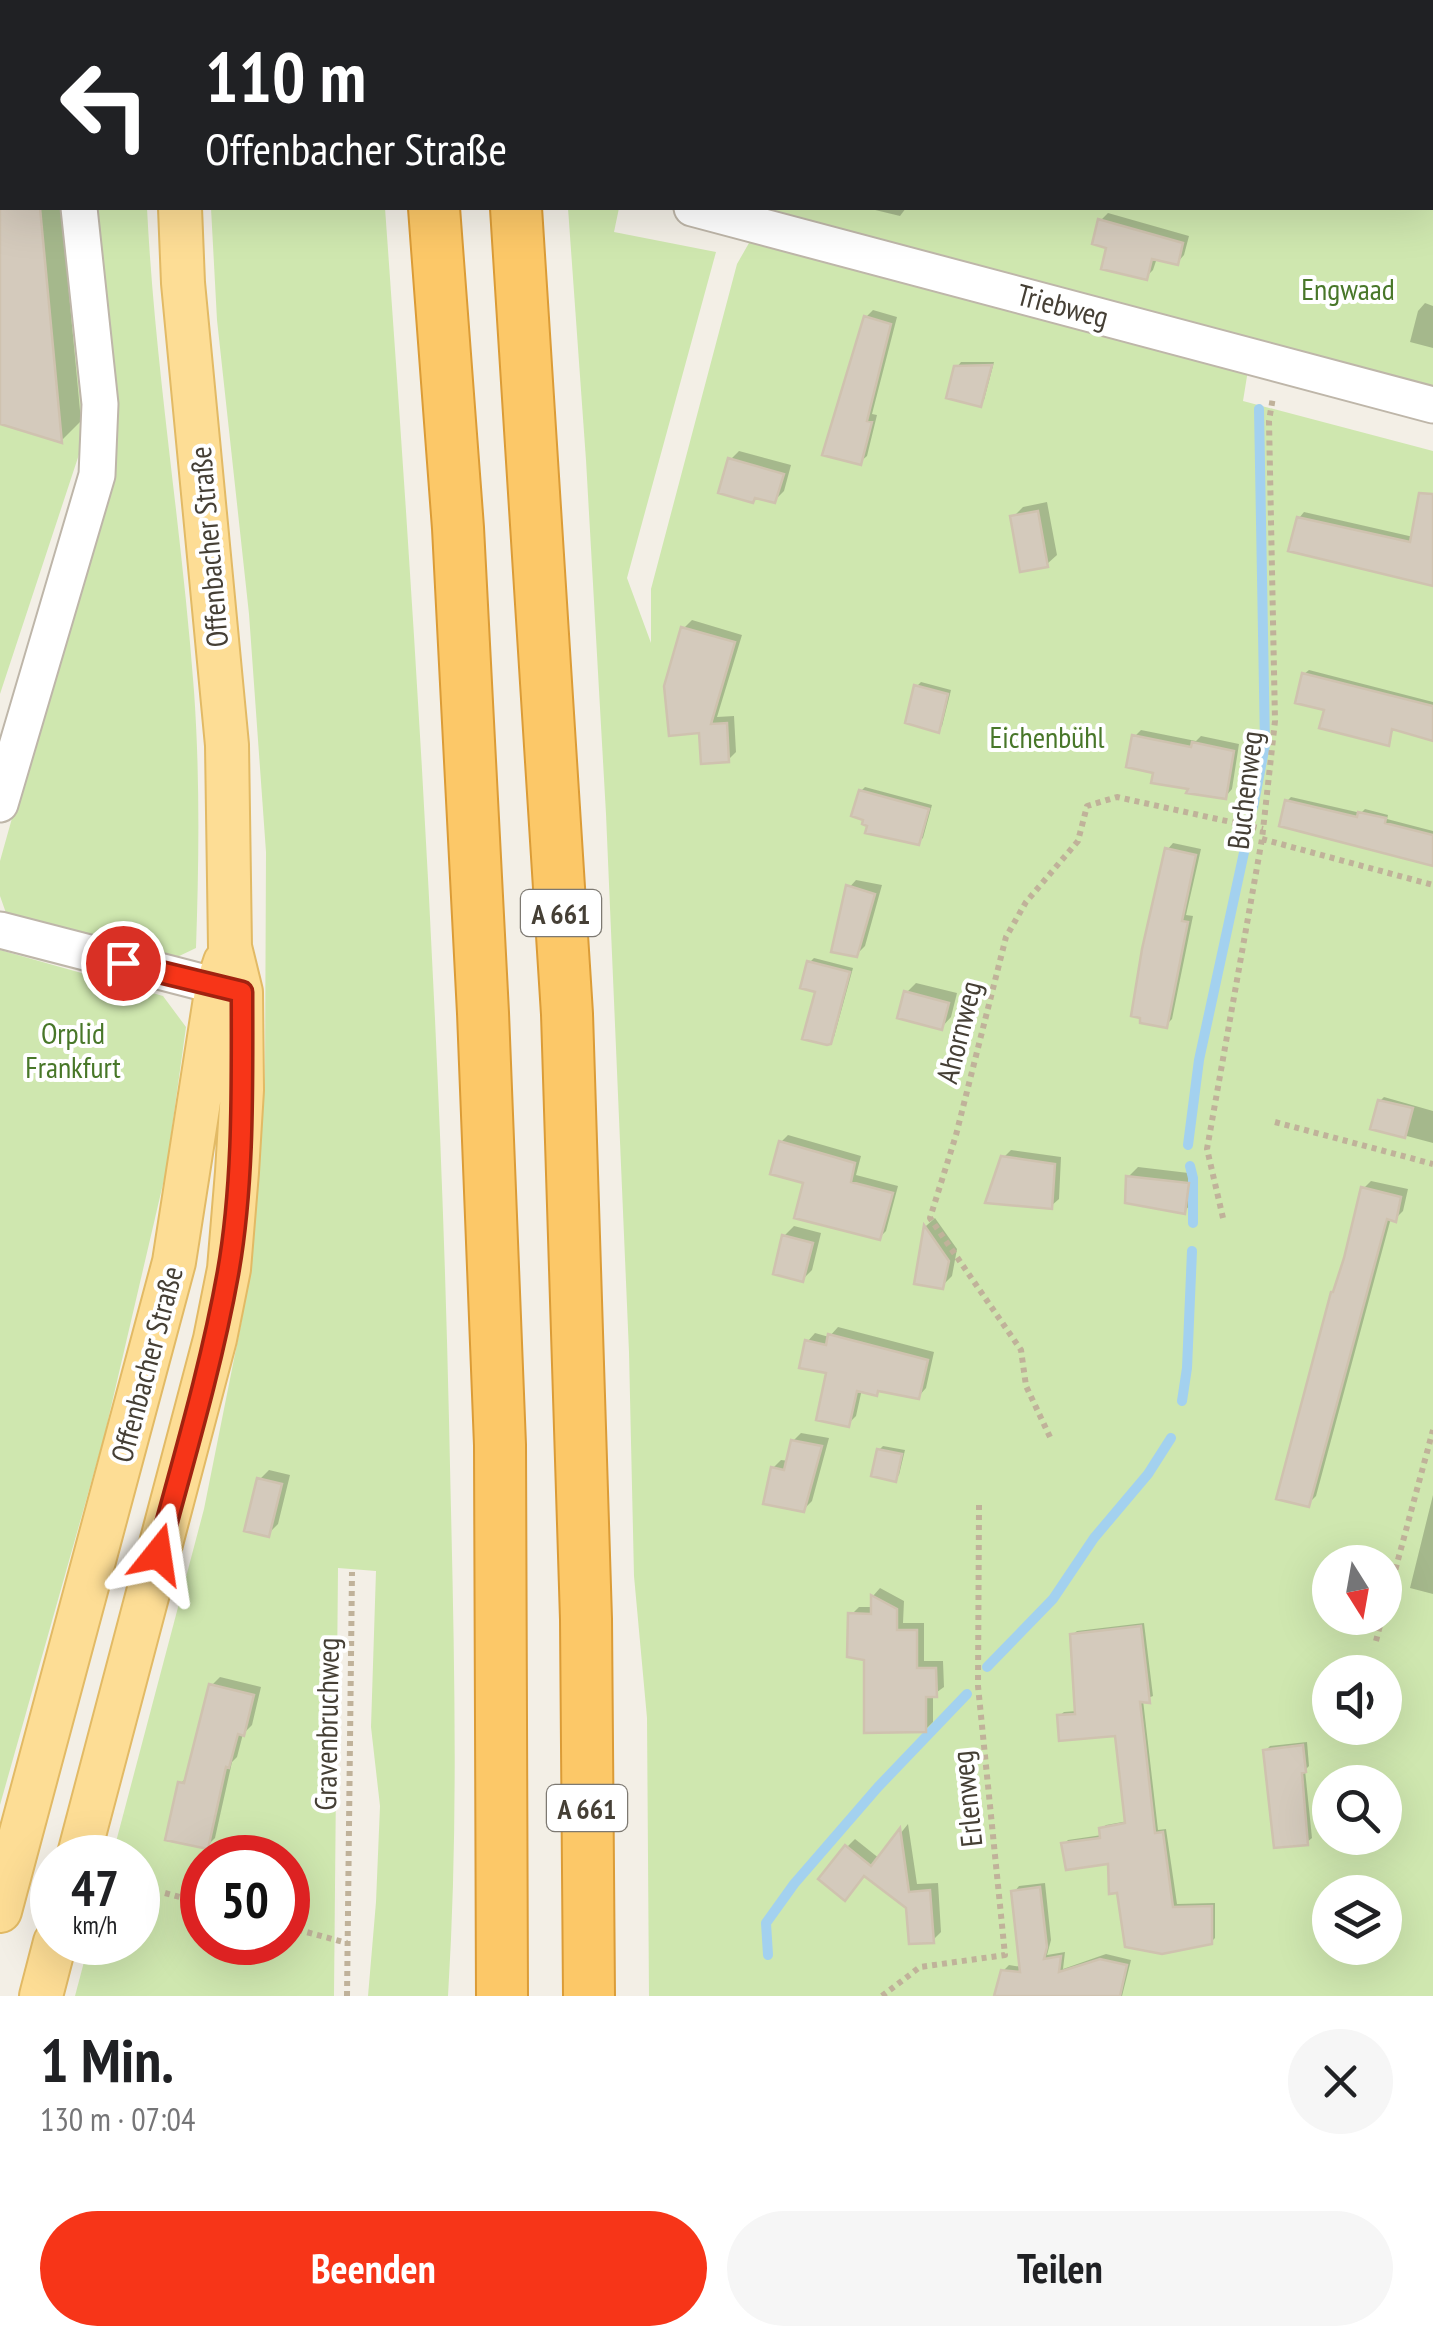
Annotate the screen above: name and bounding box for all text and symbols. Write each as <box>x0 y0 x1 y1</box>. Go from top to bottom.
text: 110 m <box>205 31 366 121</box>
icon: left <box>40 40 170 170</box>
text: Offenbacher Straße <box>205 119 507 177</box>
park label: Engwaad <box>1301 269 1395 308</box>
street label: Triebweg <box>1013 274 1113 336</box>
street label: Offenbacher Straße <box>180 445 236 649</box>
park label: Eichenbühl <box>989 717 1105 756</box>
street label: Buchenweg <box>1217 728 1271 852</box>
road number: A 661 <box>521 890 601 936</box>
pin <box>81 921 166 1006</box>
icon: arrive <box>96 936 151 991</box>
street label: Ahornweg <box>926 977 990 1087</box>
park label: Orplid Frankfurt <box>25 1013 121 1086</box>
street label: Offenbacher Straße <box>101 1262 191 1466</box>
position arrow <box>106 1502 210 1606</box>
north arrow <box>1312 1545 1402 1635</box>
map controls <box>1312 1545 1402 1965</box>
street label: Gravenbruchweg <box>305 1637 347 1811</box>
button: sound <box>1312 1655 1402 1745</box>
street label: Erlenweg <box>942 1749 990 1849</box>
button: search <box>1312 1765 1402 1855</box>
road number: A 661 <box>547 1785 627 1831</box>
speed limit sign: 50 <box>180 1835 310 1965</box>
text: 47 <box>71 1855 119 1920</box>
button: layers <box>1312 1875 1402 1965</box>
text: km/h <box>73 1909 117 1941</box>
text: 1 Min. <box>40 2021 174 2099</box>
button: close <box>1288 2029 1393 2134</box>
text: 130 m · 07:04 <box>40 2098 195 2140</box>
button: Beenden <box>40 2211 707 2326</box>
button: Teilen <box>727 2211 1393 2326</box>

